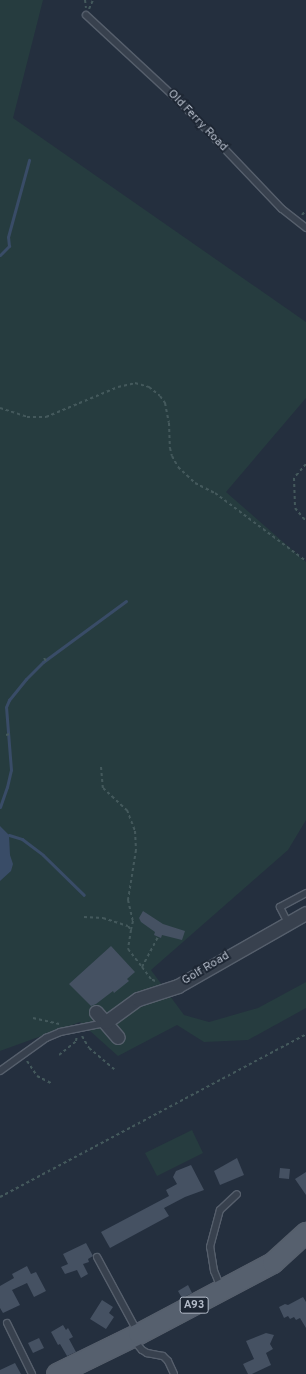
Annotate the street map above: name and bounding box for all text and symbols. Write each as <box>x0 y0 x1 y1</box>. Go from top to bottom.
street label: Old Ferry Road <box>164 87 230 155</box>
street label: Golf Road <box>180 949 232 989</box>
road number: A93 <box>179 1296 209 1314</box>

